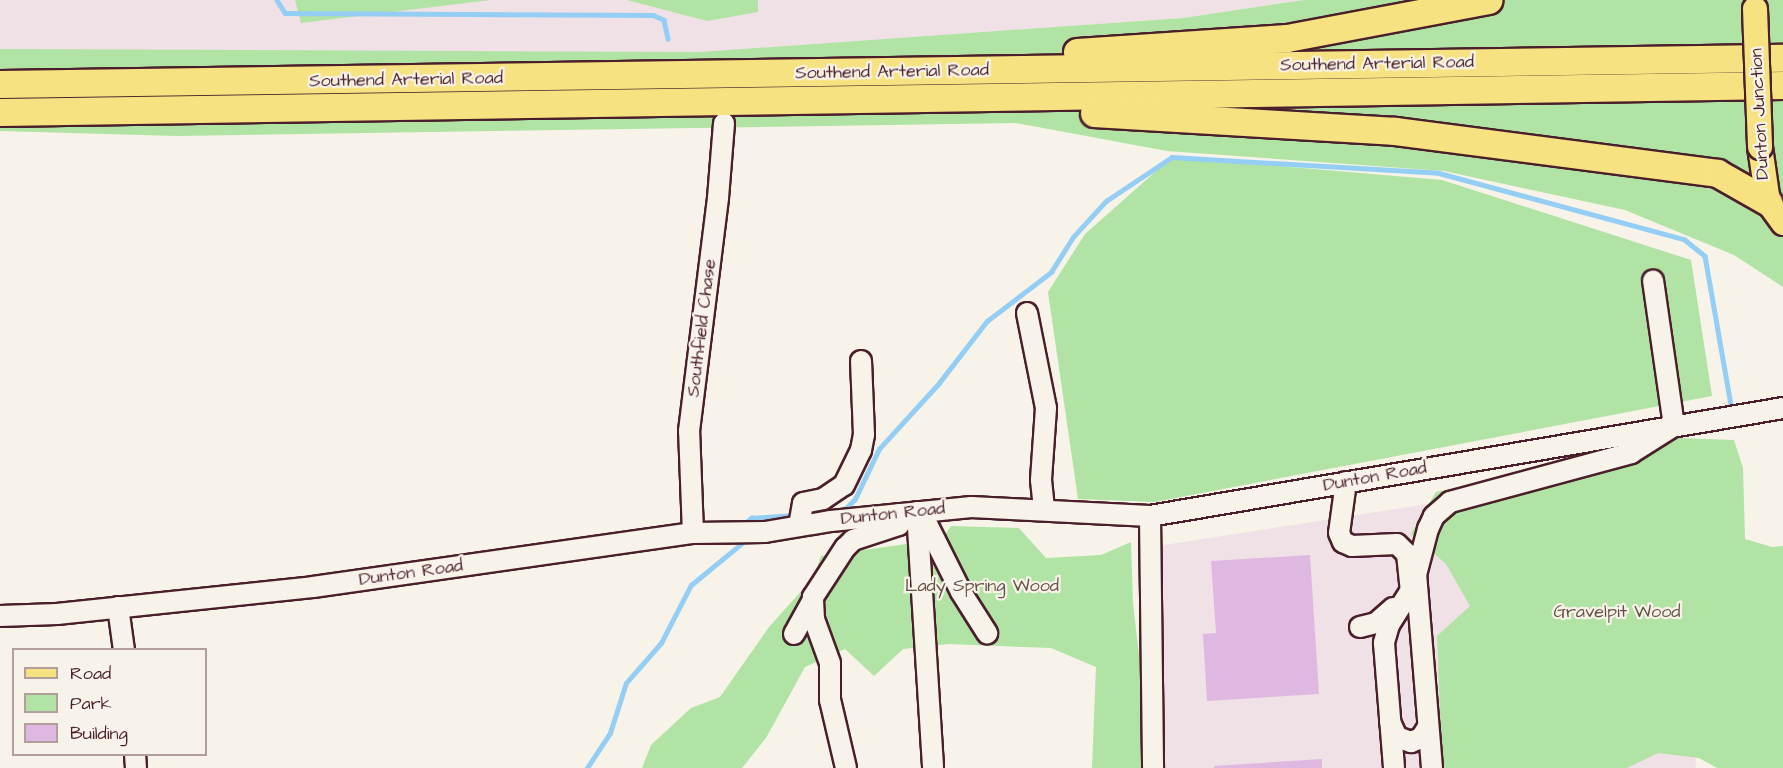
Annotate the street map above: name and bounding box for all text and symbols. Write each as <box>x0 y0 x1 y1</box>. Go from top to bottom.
street label: Dunton Junction <box>1746 48 1774 180</box>
street label: Southend Arterial Road <box>1280 52 1474 76</box>
street label: Southend Arterial Road <box>795 60 989 84</box>
street label: Southend Arterial Road <box>309 68 503 92</box>
street label: Southfield Chase <box>683 258 721 398</box>
street label: Dunton Road <box>1322 457 1428 497</box>
street label: Dunton Road <box>840 498 946 530</box>
street label: Dunton Road <box>358 555 464 591</box>
park label: Lady Spring Wood <box>905 575 1059 597</box>
park label: Gravelpit Wood <box>1553 601 1681 623</box>
legend <box>12 648 207 756</box>
text: Road <box>70 661 111 686</box>
text: Park <box>70 691 112 716</box>
text: Building <box>70 721 128 746</box>

